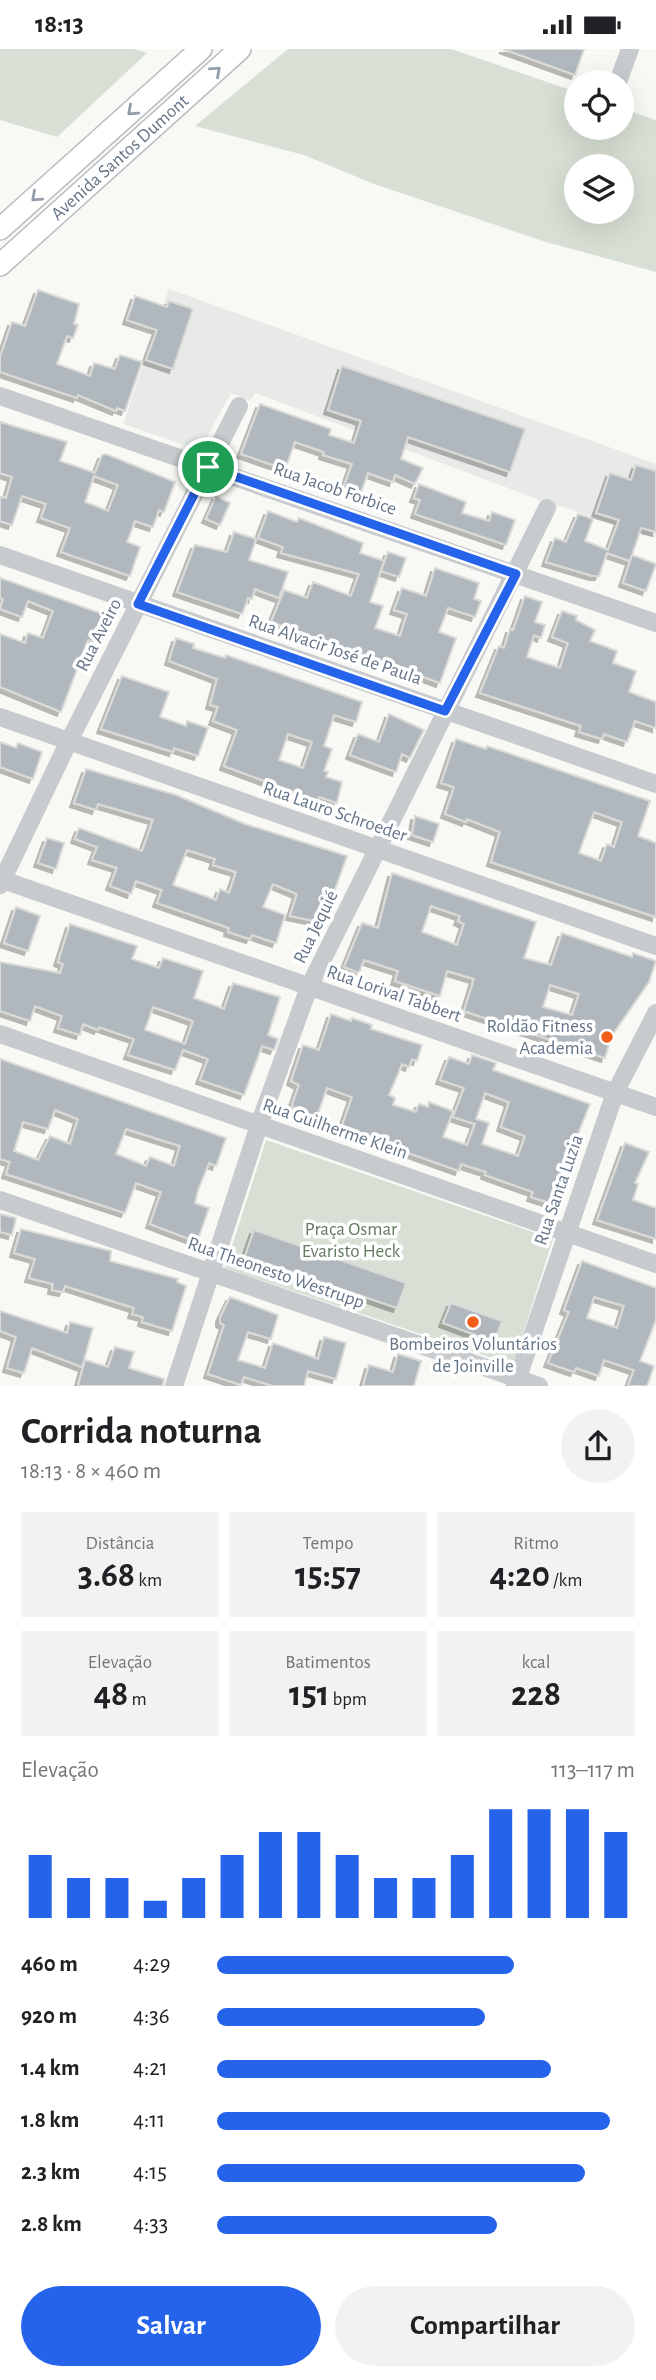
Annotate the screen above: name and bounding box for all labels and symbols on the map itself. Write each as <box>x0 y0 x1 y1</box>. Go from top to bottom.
one-way arrow <box>208 67 221 79</box>
street label: Avenida Santos Dumont <box>47 91 192 224</box>
one-way arrow <box>127 103 140 115</box>
one-way arrow <box>31 189 44 201</box>
pin <box>178 437 238 497</box>
street label: Rua Jacob Forbice <box>271 459 399 519</box>
street label: Rua Aveiro <box>73 596 125 674</box>
street label: Rua Alvacir José de Paula <box>246 611 424 689</box>
street label: Rua Lauro Schroeder <box>260 778 410 846</box>
street label: Rua Jequié <box>290 887 342 967</box>
street label: Rua Lorival Tabbert <box>324 962 464 1026</box>
place label: Roldão Fitness Academia <box>487 1017 593 1058</box>
marker: Roldão Fitness Academia <box>599 1029 615 1045</box>
street label: Rua Guilherme Klein <box>260 1095 410 1163</box>
street label: Rua Santa Luzia <box>531 1132 587 1248</box>
park label: Praça Osmar Evaristo Heck <box>302 1220 400 1261</box>
street label: Rua Theonesto Westrupp <box>185 1234 367 1312</box>
marker: Bombeiros Voluntários de Joinville <box>465 1314 481 1330</box>
place label: Bombeiros Voluntários de Joinville <box>389 1335 557 1376</box>

